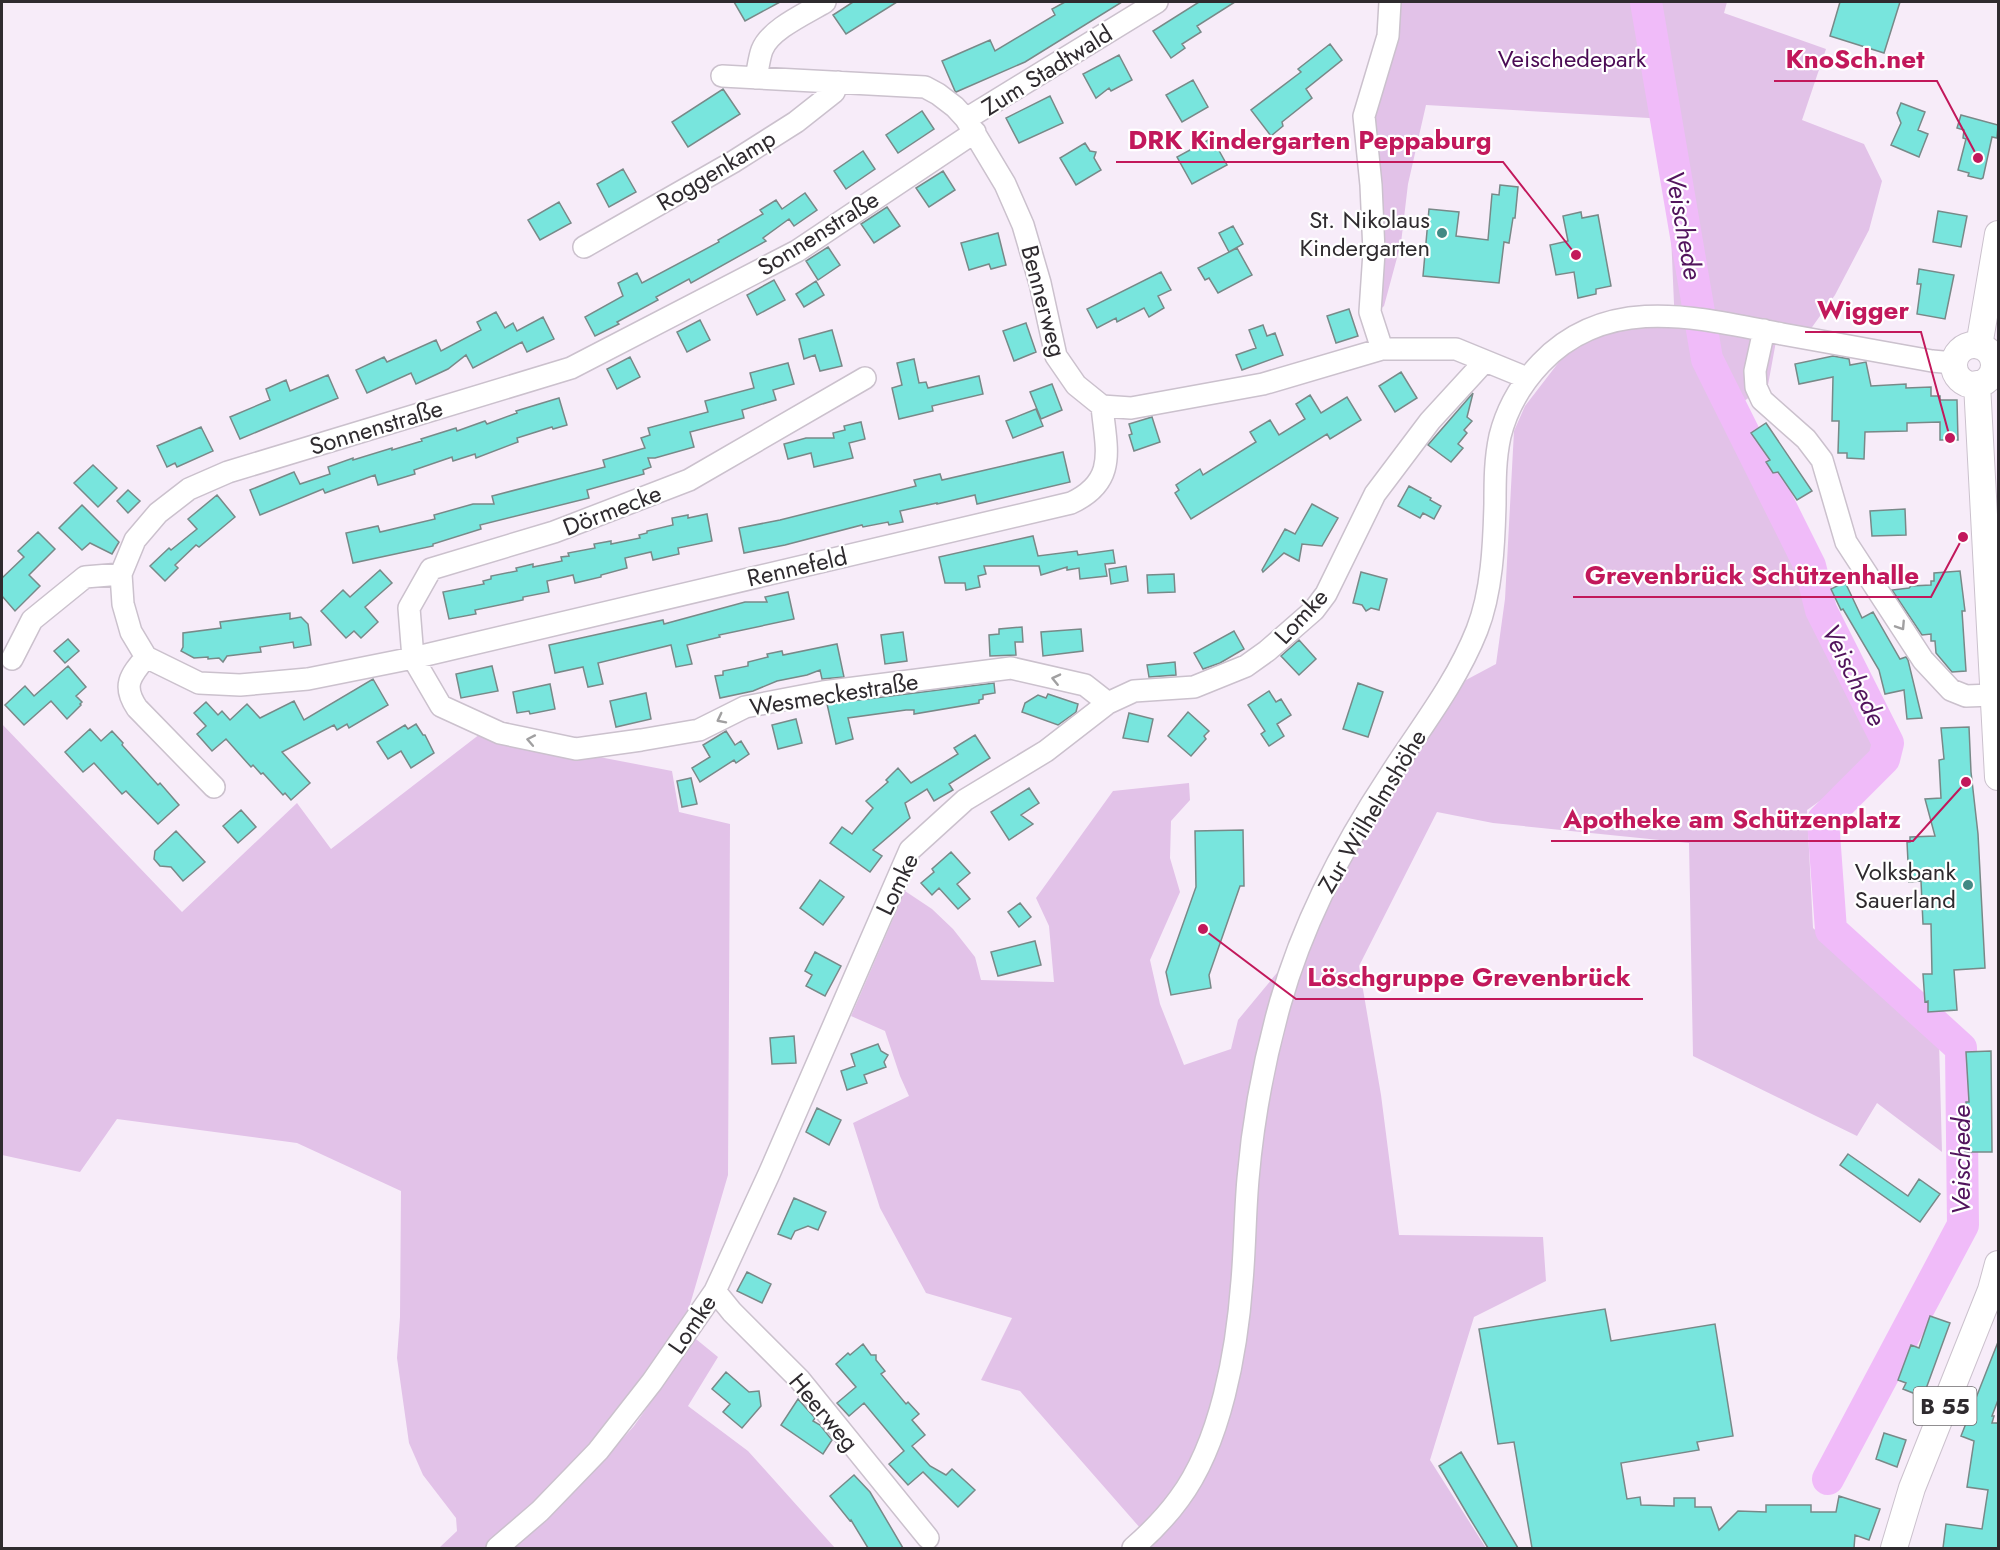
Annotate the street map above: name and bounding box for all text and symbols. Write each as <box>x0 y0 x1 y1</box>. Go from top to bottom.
street label: Zum Stadtwald <box>975 16 1119 124</box>
callout: KnoSch.net <box>1774 37 1937 81</box>
text: KnoSch.net <box>1786 40 1925 78</box>
park label: Veischedepark <box>1498 41 1647 76</box>
callout: DRK Kindergarten Peppaburg <box>1116 118 1503 162</box>
street label: Roggenkamp <box>650 121 782 219</box>
text: DRK Kindergarten Peppaburg <box>1128 121 1492 159</box>
water label: Veischede <box>1656 168 1712 282</box>
street label: Sonnenstraße <box>750 182 886 284</box>
place label: St. Nikolaus Kindergarten <box>1300 202 1430 265</box>
marker: St. Nikolaus Kindergarten <box>1435 226 1449 240</box>
street label: Bennerweg <box>1012 241 1076 361</box>
callout: Wigger <box>1805 288 1921 332</box>
text: Wigger <box>1817 291 1909 329</box>
street label: Sonnenstraße <box>305 390 447 464</box>
street label: Dörmecke <box>558 475 666 545</box>
street label: Rennefeld <box>743 538 851 596</box>
callout: Grevenbrück Schützenhalle <box>1573 553 1931 597</box>
text: Grevenbrück Schützenhalle <box>1585 556 1919 594</box>
street label: Lomke <box>1266 580 1336 652</box>
water label: Veischede <box>1812 617 1896 733</box>
one-way arrow <box>1893 620 1905 630</box>
street label: Wesmeckestraße <box>747 663 921 725</box>
one-way arrow <box>1052 673 1062 686</box>
one-way arrow <box>717 711 728 723</box>
street label: Zur Wilhelmshöhe <box>1309 723 1435 899</box>
one-way arrow <box>527 734 537 747</box>
callout: Apotheke am Schützenplatz <box>1551 797 1913 841</box>
text: Apotheke am Schützenplatz <box>1562 800 1901 838</box>
street label: Lomke <box>867 847 927 921</box>
place label: Volksbank Sauerland <box>1855 854 1956 917</box>
marker: Volksbank Sauerland <box>1961 878 1975 892</box>
callout: Löschgruppe Grevenbrück <box>1296 955 1643 999</box>
text: Löschgruppe Grevenbrück <box>1307 958 1631 996</box>
water label: Veischede <box>1942 1105 1980 1215</box>
street label: Lomke <box>659 1287 725 1361</box>
street label: Heerweg <box>781 1365 867 1459</box>
road number: B 55 <box>1914 1387 1976 1425</box>

